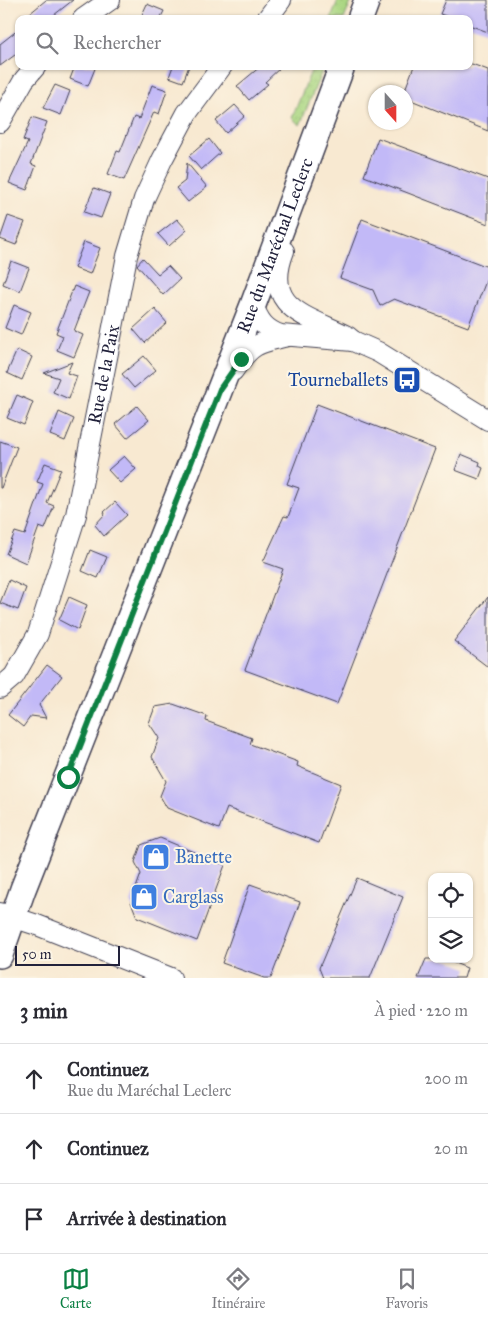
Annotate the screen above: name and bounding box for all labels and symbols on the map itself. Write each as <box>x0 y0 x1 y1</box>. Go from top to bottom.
north arrow <box>368 85 413 130</box>
street label: Rue du Maréchal Leclerc <box>232 154 318 336</box>
street label: Rue de la Paix <box>83 323 124 426</box>
route end <box>230 348 253 371</box>
bus stop icon: Tourneballets <box>392 365 422 395</box>
place label: Tourneballets <box>288 369 388 391</box>
route start <box>57 766 80 789</box>
shop icon: Banette <box>141 842 171 872</box>
place label: Banette <box>175 846 232 868</box>
shop icon: Carglass <box>129 882 159 912</box>
place label: Carglass <box>163 886 224 909</box>
scale bar <box>15 943 120 966</box>

